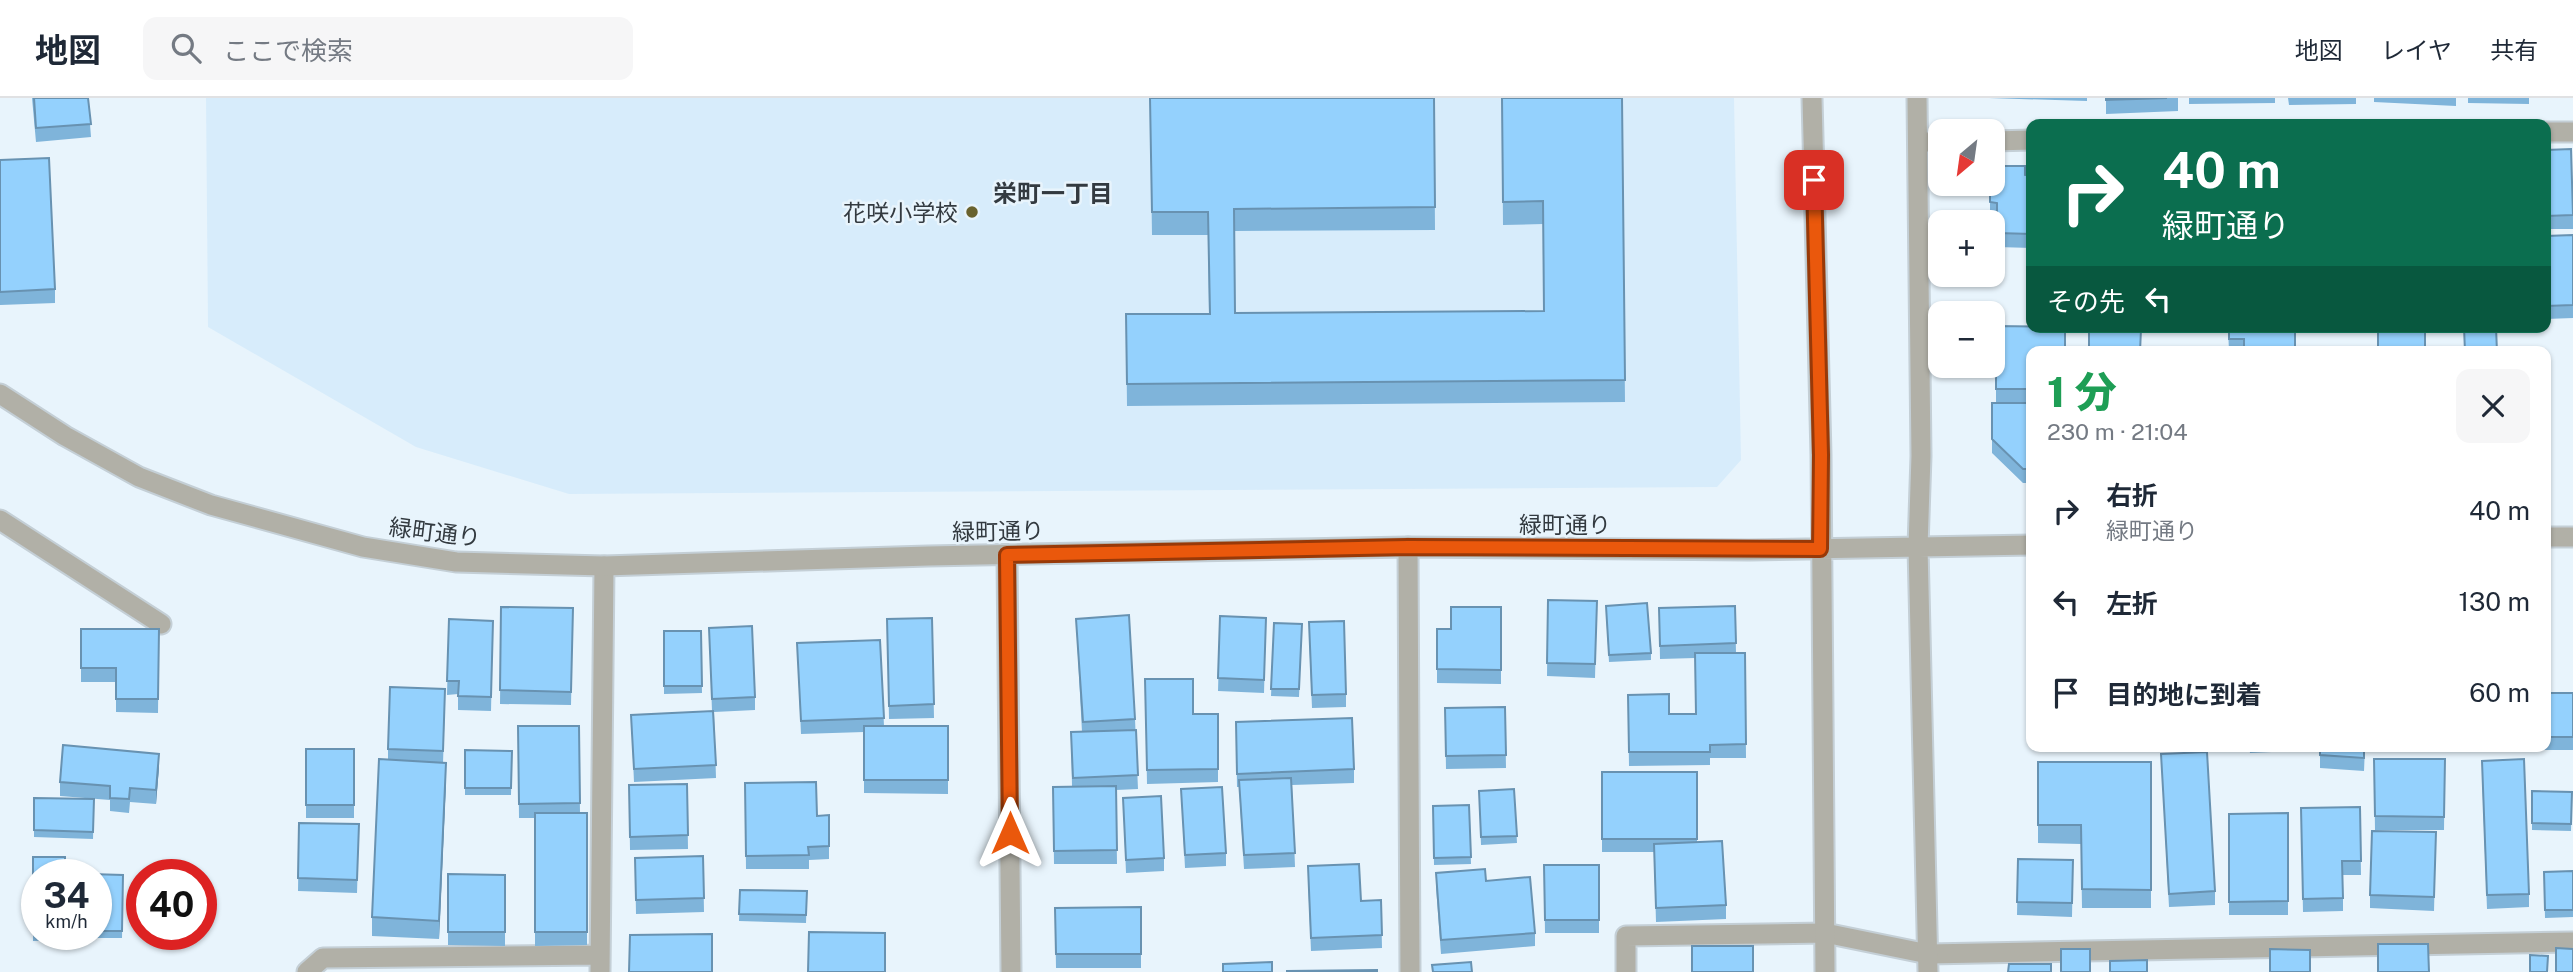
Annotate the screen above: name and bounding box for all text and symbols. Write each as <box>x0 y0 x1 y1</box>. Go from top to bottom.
search box <box>143 17 633 80</box>
icon: search <box>167 29 205 67</box>
text: 地図 <box>35 31 101 69</box>
text: ここで検索 <box>223 35 353 66</box>
text: 地図 <box>2295 36 2343 64</box>
text: レイヤ <box>2381 36 2452 64</box>
text: 共有 <box>2490 36 2538 64</box>
north arrow <box>1928 119 2006 196</box>
map controls <box>1928 119 2005 378</box>
text: 40 m <box>2162 141 2281 199</box>
icon: right <box>2047 147 2138 238</box>
pin <box>1784 150 1844 210</box>
icon: arrive <box>1795 161 1833 199</box>
district label: 栄町一丁目 <box>993 179 1113 207</box>
place label: 花咲小学校 <box>843 199 958 226</box>
marker: 花咲小学校 <box>964 204 980 220</box>
text: 緑町通り <box>2162 207 2290 244</box>
button: + <box>1928 210 2005 287</box>
icon: left <box>2139 280 2177 318</box>
text: その先 <box>2047 286 2125 317</box>
button: − <box>1928 301 2005 378</box>
text: 1 分 <box>2047 367 2117 416</box>
button: close <box>2456 369 2530 443</box>
text: 230 m · 21:04 <box>2047 418 2188 445</box>
text: 右折 <box>2106 480 2158 511</box>
icon: right <box>2047 492 2085 530</box>
text: 40 m <box>2469 495 2530 526</box>
street label: 緑町通り <box>1519 511 1611 538</box>
street label: 緑町通り <box>388 513 482 551</box>
street label: 緑町通り <box>952 517 1044 545</box>
text: 緑町通り <box>2106 517 2198 544</box>
icon: left <box>2047 583 2085 621</box>
text: 130 m <box>2458 586 2530 617</box>
text: 左折 <box>2106 588 2158 619</box>
icon: arrive <box>2047 674 2085 712</box>
text: 60 m <box>2469 677 2530 708</box>
text: 目的地に到着 <box>2106 679 2262 710</box>
position arrow <box>973 796 1047 870</box>
speed limit sign: 40 <box>126 859 217 950</box>
text: 34 <box>43 875 90 916</box>
text: km/h <box>45 911 88 932</box>

